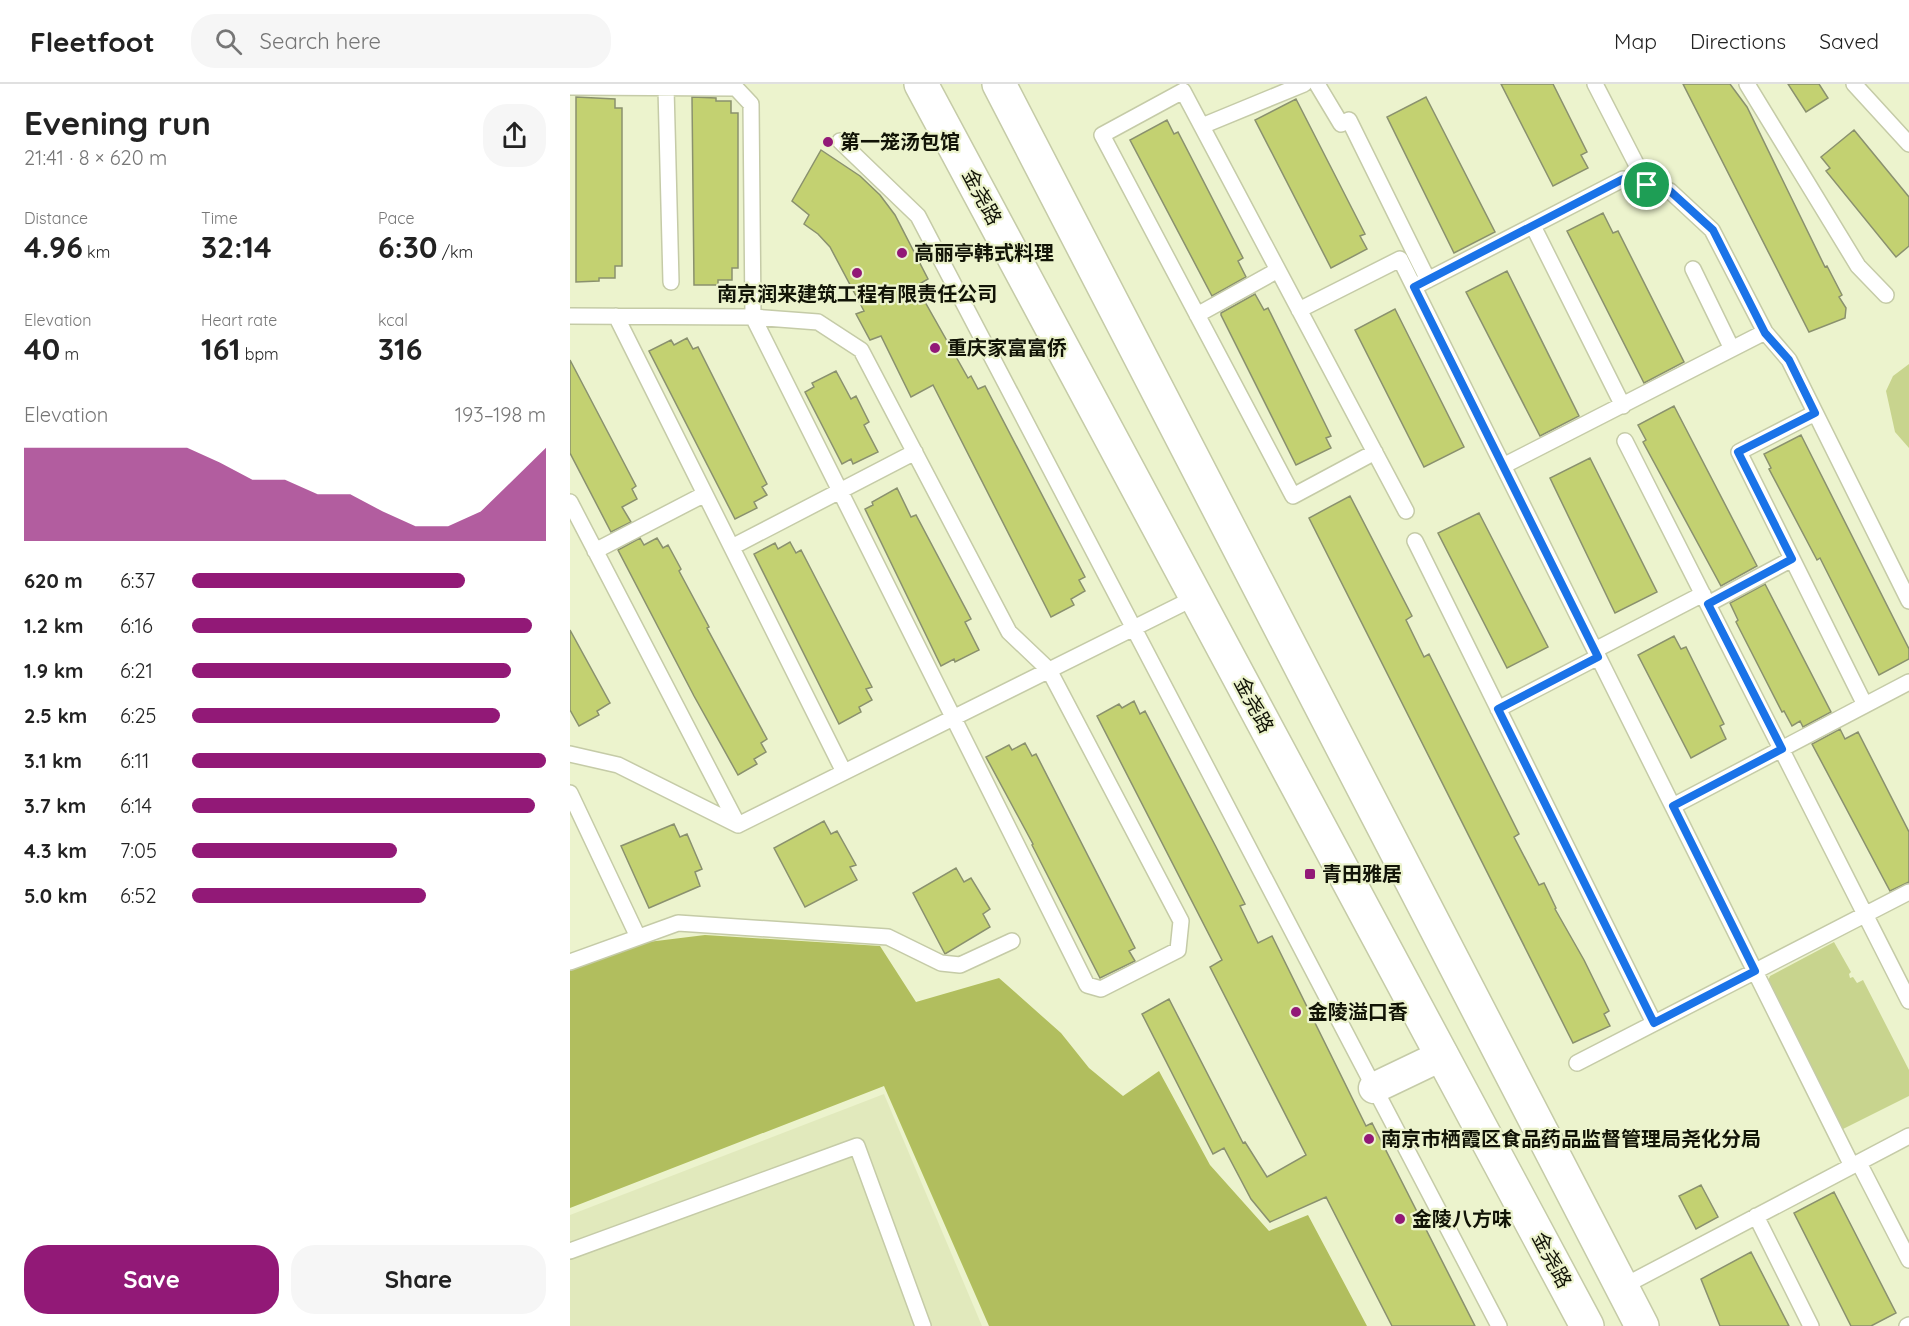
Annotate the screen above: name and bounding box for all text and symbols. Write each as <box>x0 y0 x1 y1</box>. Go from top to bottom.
search box <box>191 14 611 68</box>
text: Fleetfoot <box>30 24 155 59</box>
icon: search <box>212 25 245 58</box>
text: Search here <box>260 27 381 55</box>
text: Map <box>1614 28 1657 54</box>
text: Directions <box>1690 28 1786 54</box>
text: Saved <box>1819 28 1879 54</box>
text: Evening run <box>24 102 211 143</box>
button: share <box>483 104 546 167</box>
place label: 第一笼汤包馆 <box>840 129 960 154</box>
marker: 第一笼汤包馆 <box>821 135 835 149</box>
text: 21:41 · 8 × 620 m <box>24 145 167 170</box>
pin <box>1621 159 1672 210</box>
street label: 金尧路 <box>957 164 1008 229</box>
icon: arrive <box>1630 168 1663 201</box>
text: Distance <box>24 208 88 228</box>
text: Time <box>201 208 238 228</box>
text: Pace <box>378 208 414 228</box>
text: 4.96 <box>24 228 83 266</box>
text: 32:14 <box>201 228 272 266</box>
text: 6:30 <box>378 228 437 266</box>
place label: 高丽亭韩式料理 <box>914 240 1054 265</box>
text: km <box>83 242 110 262</box>
text: /km <box>437 242 473 262</box>
marker: 高丽亭韩式料理 <box>895 246 909 260</box>
marker: 南京润来建筑工程有限责任公司 <box>850 266 864 280</box>
place label: 南京润来建筑工程有限责任公司 <box>717 281 997 306</box>
text: Elevation <box>24 310 91 330</box>
text: Heart rate <box>201 310 277 330</box>
text: kcal <box>378 310 408 330</box>
text: 40 <box>24 330 60 368</box>
text: 161 <box>201 330 240 368</box>
text: 316 <box>378 330 422 368</box>
place label: 重庆家富富侨 <box>947 335 1067 360</box>
marker: 重庆家富富侨 <box>928 341 942 355</box>
text: m <box>60 344 79 364</box>
text: bpm <box>240 344 279 364</box>
text: Elevation <box>24 402 108 427</box>
text: 193–198 m <box>455 402 546 427</box>
text: 620 m <box>24 568 83 593</box>
text: 6:37 <box>120 568 155 593</box>
text: 1.2 km <box>24 613 84 638</box>
text: 6:16 <box>120 613 153 638</box>
text: 1.9 km <box>24 658 84 683</box>
text: 6:21 <box>120 658 153 683</box>
street label: 金尧路 <box>1229 672 1280 737</box>
text: 2.5 km <box>24 703 87 728</box>
text: 6:25 <box>120 703 156 728</box>
text: 3.1 km <box>24 748 82 773</box>
text: 6:11 <box>120 748 149 773</box>
text: 3.7 km <box>24 793 86 818</box>
text: 6:14 <box>120 793 152 818</box>
text: 4.3 km <box>24 838 87 863</box>
text: 7:05 <box>120 838 157 863</box>
place label: 青田雅居 <box>1322 861 1402 886</box>
marker: 青田雅居 <box>1303 867 1317 881</box>
text: 5.0 km <box>24 883 87 908</box>
text: 6:52 <box>120 883 156 908</box>
place label: 金陵溢口香 <box>1308 999 1408 1024</box>
marker: 金陵溢口香 <box>1289 1005 1303 1019</box>
place label: 南京市栖霞区食品药品监督管理局尧化分局 <box>1381 1126 1761 1151</box>
marker: 南京市栖霞区食品药品监督管理局尧化分局 <box>1362 1132 1376 1146</box>
place label: 金陵八方味 <box>1412 1206 1512 1231</box>
marker: 金陵八方味 <box>1393 1212 1407 1226</box>
street label: 金尧路 <box>1527 1227 1578 1292</box>
button: Save <box>24 1245 279 1314</box>
button: Share <box>291 1245 546 1314</box>

